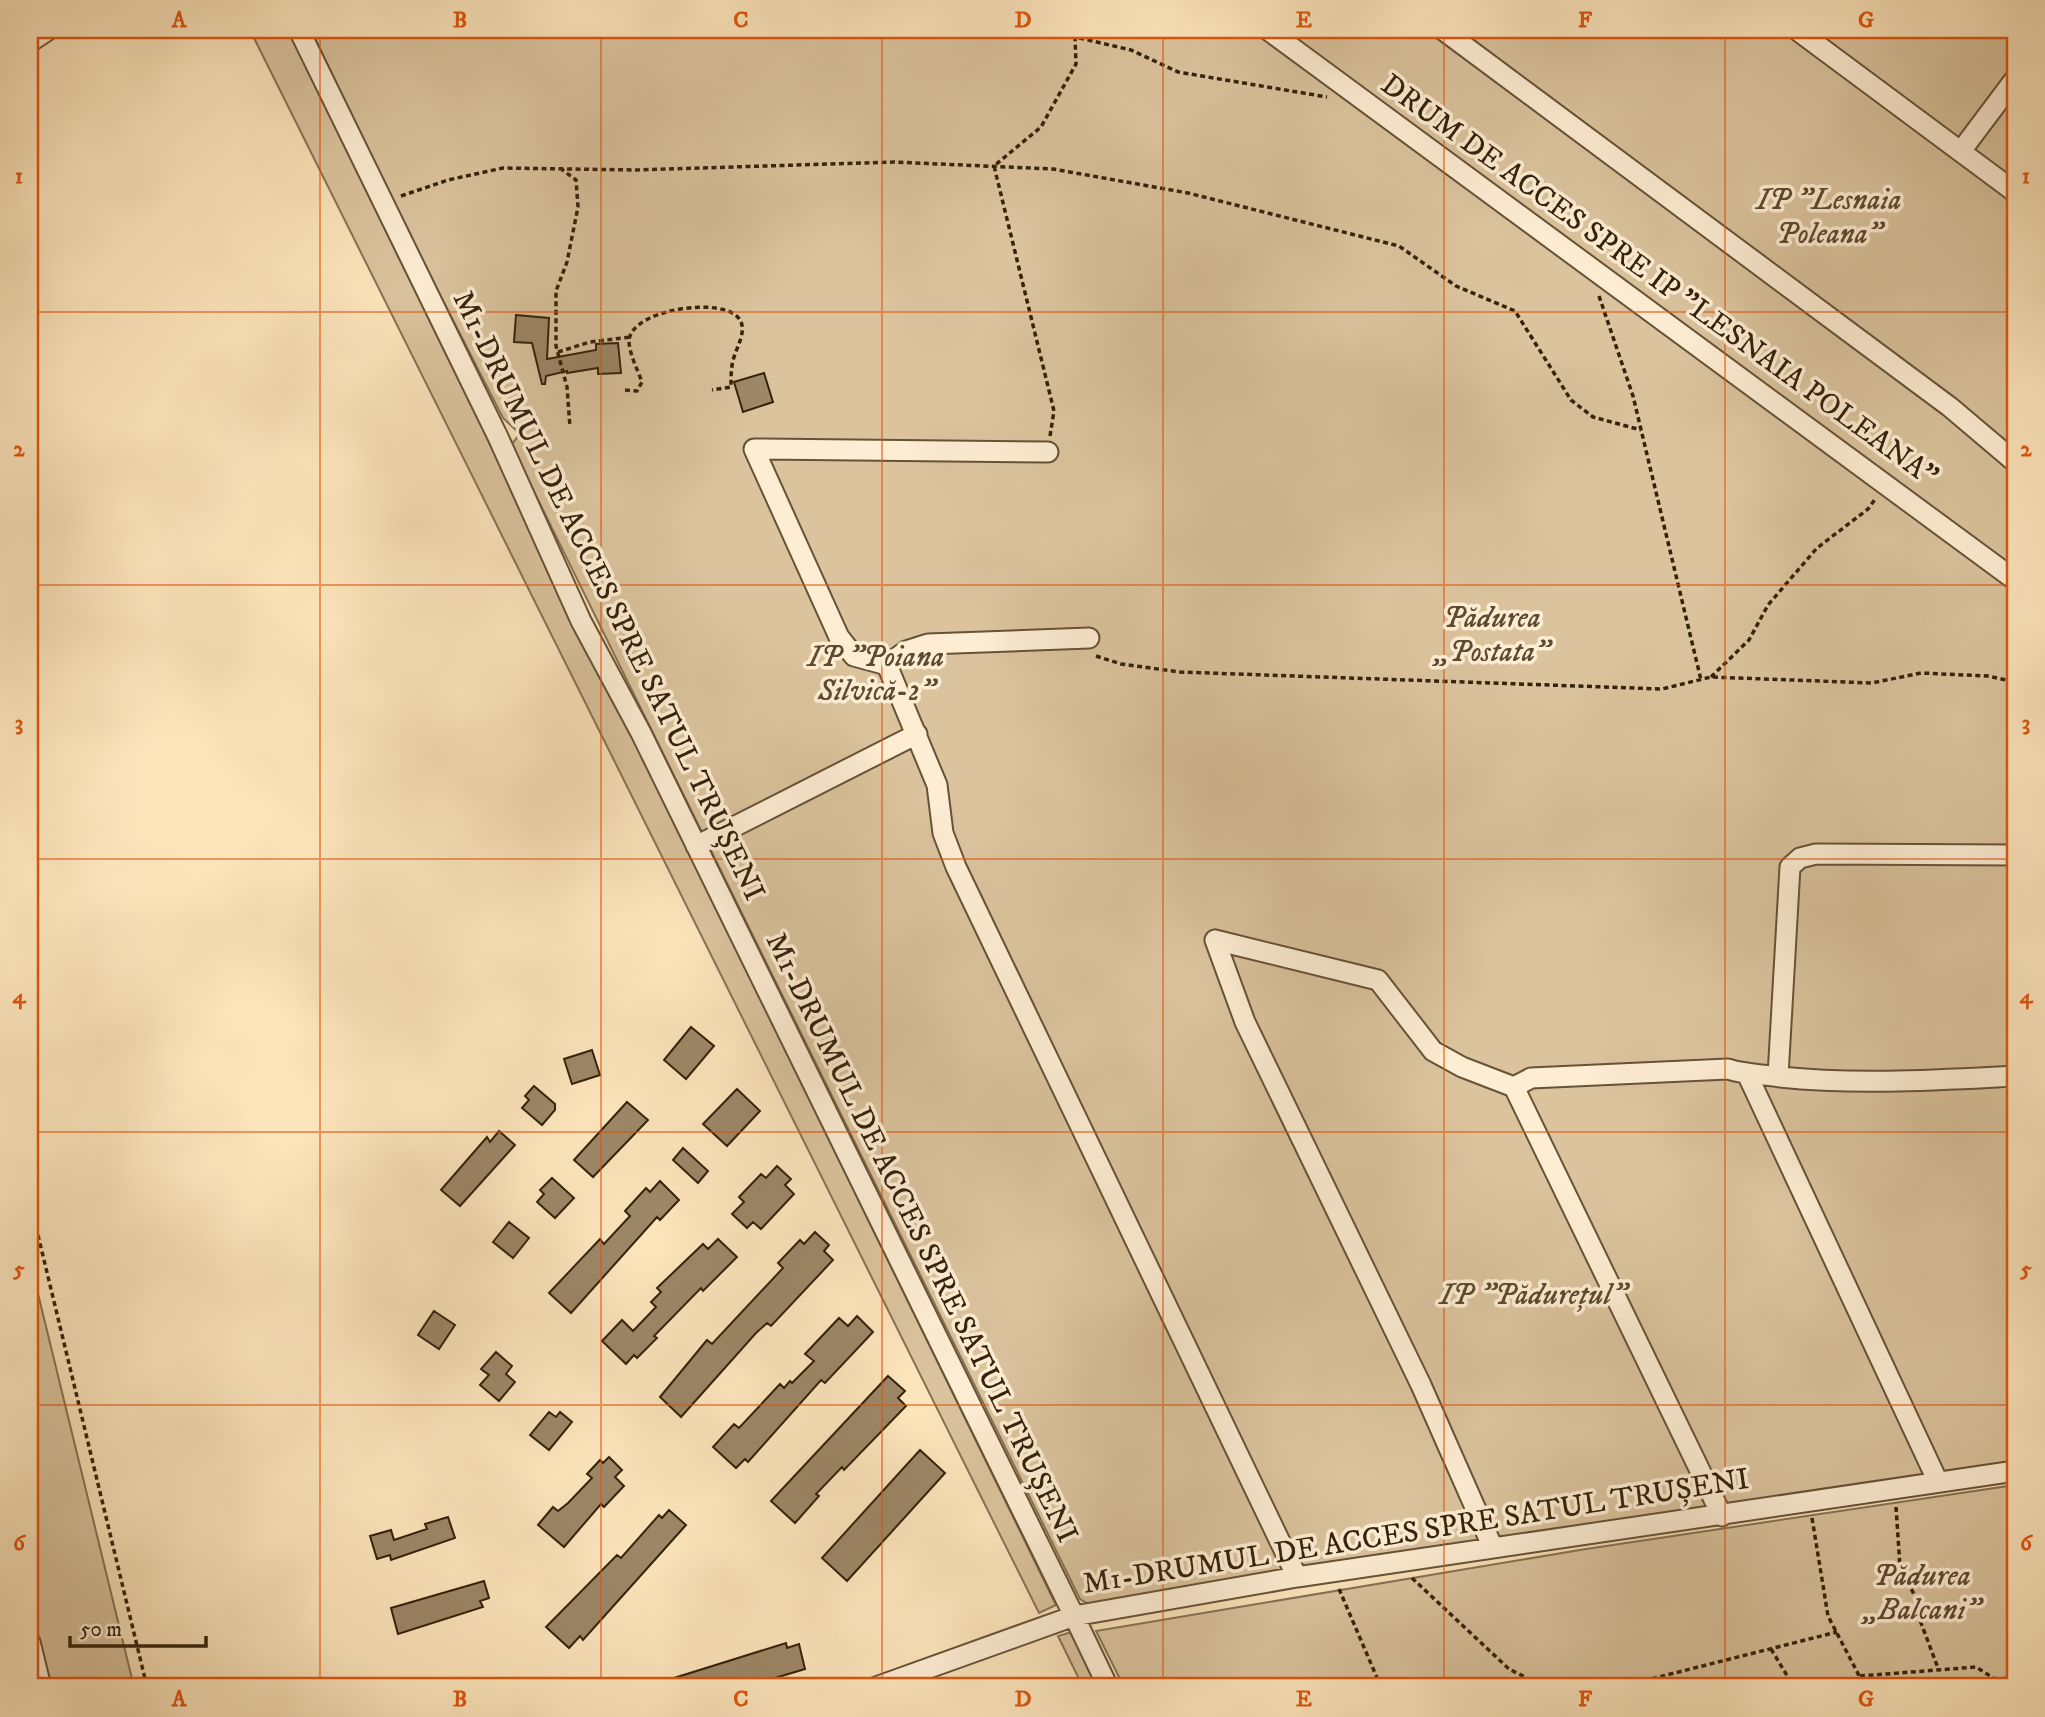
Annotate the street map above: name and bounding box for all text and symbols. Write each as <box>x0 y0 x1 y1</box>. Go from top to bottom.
text: A <box>171 6 188 35</box>
text: B <box>453 6 467 35</box>
text: C <box>733 6 749 35</box>
text: D <box>1014 6 1032 35</box>
text: E <box>1296 6 1312 35</box>
text: F <box>1578 6 1593 35</box>
text: G <box>1858 6 1874 35</box>
street label: DRUM DE ACCES SPRE IP "LESNAIA POLEANA" <box>1373 66 1945 496</box>
text: 1 <box>15 162 23 191</box>
text: 1 <box>2022 162 2030 191</box>
park label: IP "Lesnaia Poleana" <box>1754 182 1902 253</box>
street label: M1-DRUMUL DE ACCES SPRE SATUL TRUȘENI <box>444 285 772 907</box>
text: 2 <box>13 435 25 464</box>
text: 2 <box>2020 435 2032 464</box>
park label: Pădurea „Postata” <box>1431 600 1553 671</box>
park label: IP "Poiana Silvică-2" <box>806 639 944 710</box>
text: 3 <box>15 709 23 738</box>
text: 3 <box>2022 709 2030 738</box>
street label: M1-DRUMUL DE ACCES SPRE SATUL TRUȘENI <box>757 927 1085 1549</box>
text: 4 <box>12 982 27 1011</box>
text: 4 <box>2019 982 2034 1011</box>
text: 5 <box>12 1255 25 1284</box>
text: 5 <box>2019 1255 2032 1284</box>
park label: IP "Pădurețul" <box>1438 1277 1630 1314</box>
street label: M1-DRUMUL DE ACCES SPRE SATUL TRUȘENI <box>1080 1461 1752 1603</box>
text: 6 <box>13 1529 27 1558</box>
text: 6 <box>2020 1529 2034 1558</box>
park label: Pădurea „Balcani” <box>1860 1558 1984 1629</box>
scale bar <box>70 1605 206 1649</box>
text: 50 m <box>80 1617 122 1643</box>
text: A <box>171 1685 188 1714</box>
text: B <box>453 1685 467 1714</box>
text: C <box>733 1685 749 1714</box>
text: D <box>1014 1685 1032 1714</box>
text: E <box>1296 1685 1312 1714</box>
text: F <box>1578 1685 1593 1714</box>
text: G <box>1858 1685 1874 1714</box>

